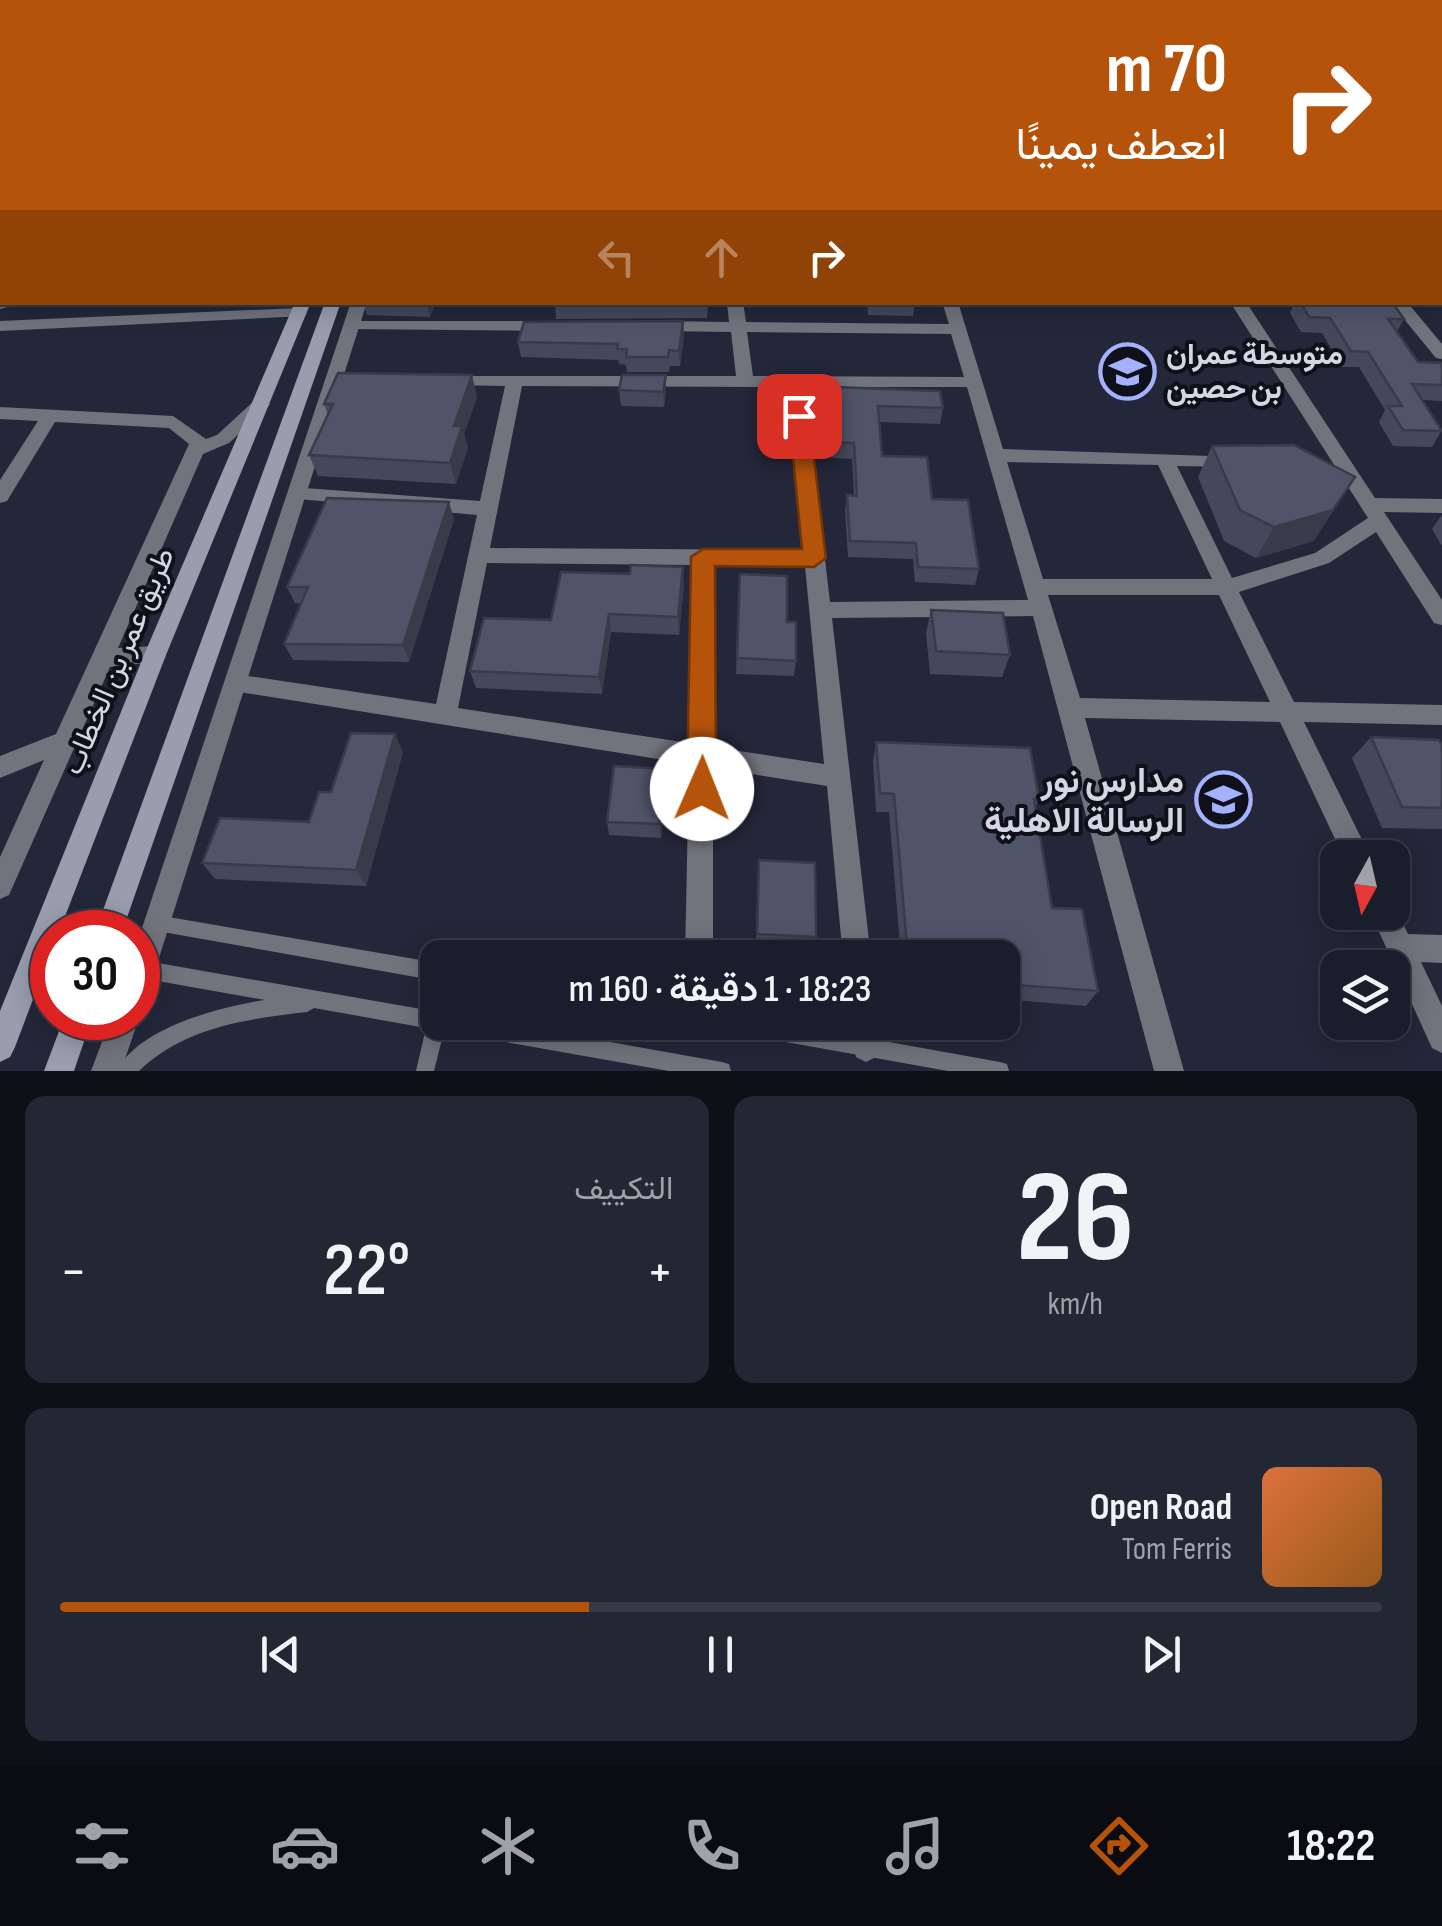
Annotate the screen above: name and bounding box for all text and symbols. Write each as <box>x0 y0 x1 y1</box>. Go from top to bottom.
text: 70 m <box>1106 28 1227 112</box>
icon: right <box>1262 40 1392 170</box>
text: انعطف يمينًا <box>1016 118 1227 173</box>
icon: left <box>589 230 644 285</box>
icon: ahead <box>694 230 749 285</box>
icon: right <box>799 230 854 285</box>
place label: متوسطة عمران بن حصين <box>1166 337 1343 407</box>
school or university icon: متوسطة عمران بن حصين <box>1097 341 1157 401</box>
pin <box>757 374 842 459</box>
icon: arrive <box>772 389 827 444</box>
street label: طريق عمر بن الخطاب <box>55 542 183 780</box>
position arrow <box>650 737 754 841</box>
place label: مدارس نور الرسالة الاهلية <box>984 760 1184 843</box>
school or university icon: مدارس نور الرسالة الاهلية <box>1193 770 1253 830</box>
north arrow <box>1320 840 1410 930</box>
map controls <box>1320 840 1410 1040</box>
speed limit sign: 30 <box>30 910 160 1040</box>
button: layers <box>1320 950 1410 1040</box>
text: 18:23 · 1 دقيقة · 160 m <box>569 967 871 1012</box>
text: 26 <box>1016 1142 1134 1298</box>
text: التكييف <box>574 1170 674 1209</box>
text: 22° <box>323 1226 410 1317</box>
text: − <box>60 1239 87 1306</box>
text: + <box>647 1239 673 1306</box>
text: km/h <box>1048 1285 1103 1324</box>
text: Open Road <box>1090 1485 1232 1530</box>
text: Tom Ferris <box>1122 1530 1232 1569</box>
icon: previous <box>253 1627 308 1682</box>
icon: pause <box>693 1627 748 1682</box>
icon: next <box>1134 1627 1189 1682</box>
icon: filters <box>67 1811 137 1881</box>
icon: car <box>270 1811 340 1881</box>
icon: climate <box>473 1811 543 1881</box>
icon: phone <box>677 1811 747 1881</box>
icon: music <box>880 1811 950 1881</box>
icon: directions <box>1084 1811 1154 1881</box>
text: 18:22 <box>1287 1819 1375 1874</box>

